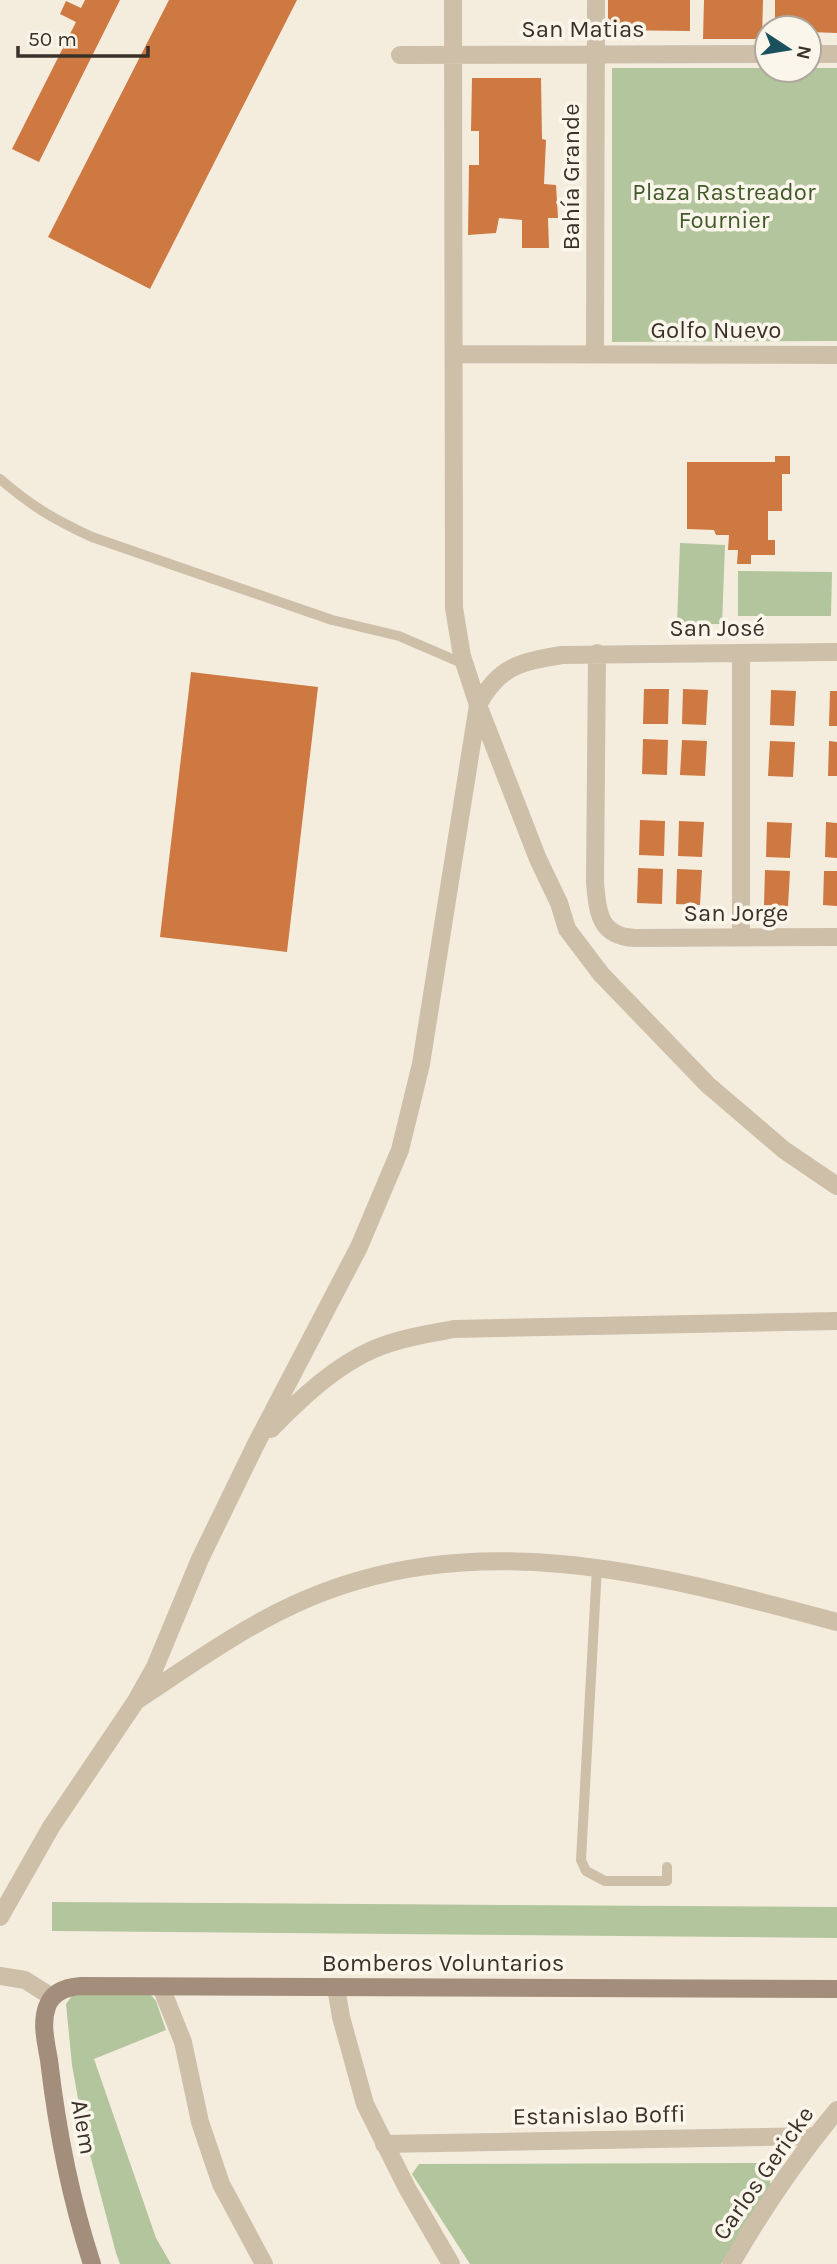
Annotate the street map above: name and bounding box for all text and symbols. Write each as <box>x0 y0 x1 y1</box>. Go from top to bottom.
scale bar <box>18 14 147 58</box>
north arrow <box>753 14 823 84</box>
street label: San Matias <box>521 15 645 43</box>
text: 50 m <box>28 27 77 51</box>
text: N <box>791 43 816 61</box>
street label: Bahía Grande <box>557 103 585 251</box>
park label: Plaza Rastreador Fournier <box>632 178 816 234</box>
street label: Golfo Nuevo <box>651 316 781 344</box>
street label: San José <box>669 614 765 642</box>
street label: San Jorge <box>684 899 788 927</box>
street label: Bomberos Voluntarios <box>322 1949 564 1977</box>
street label: Alem <box>65 2097 103 2157</box>
street label: Estanislao Boffi <box>512 2099 686 2131</box>
street label: Carlos Gericke <box>707 2101 819 2245</box>

